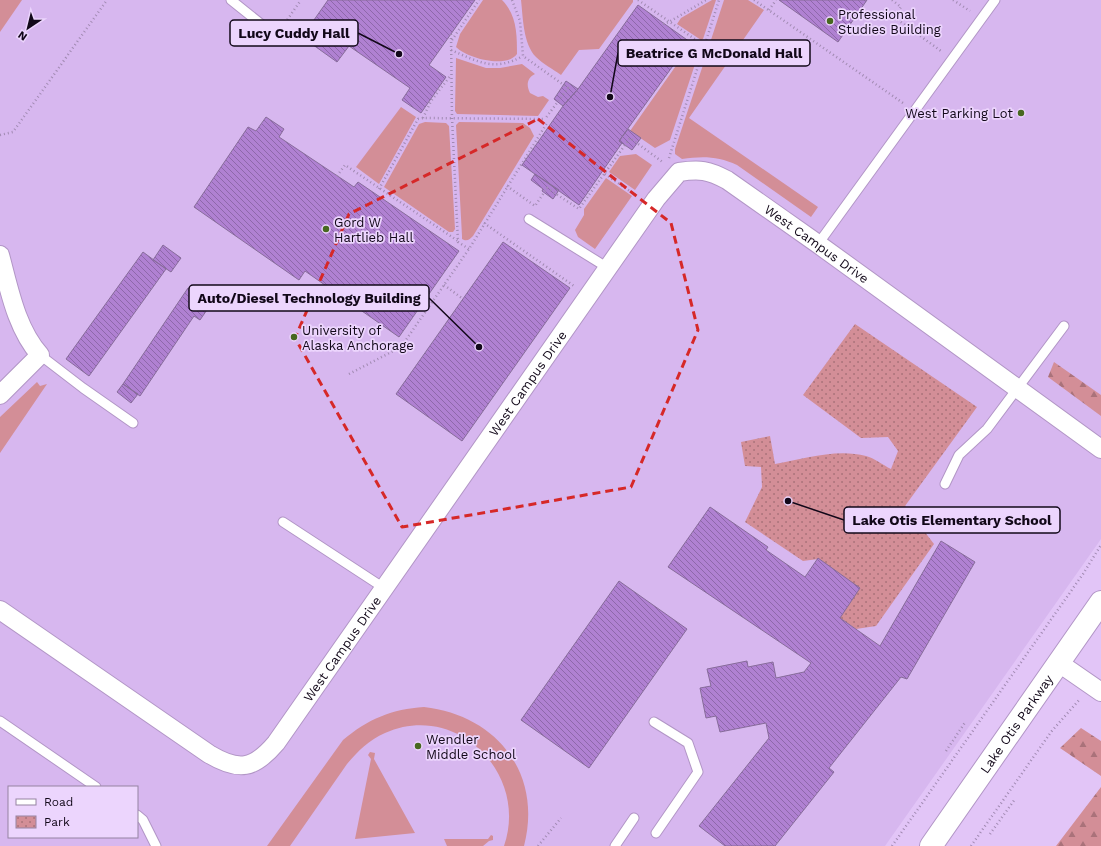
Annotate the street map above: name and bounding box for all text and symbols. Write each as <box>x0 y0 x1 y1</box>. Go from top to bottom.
place label: Professional Studies Building <box>838 7 941 37</box>
north arrow <box>8 8 48 48</box>
marker: Professional Studies Building <box>825 16 835 26</box>
callout: Lucy Cuddy Hall <box>230 20 358 46</box>
text: Lucy Cuddy Hall <box>238 25 350 41</box>
text: N <box>15 28 30 43</box>
callout: Beatrice G McDonald Hall <box>618 40 810 66</box>
text: Beatrice G McDonald Hall <box>626 45 803 61</box>
place label: West Parking Lot <box>905 106 1014 121</box>
marker: West Parking Lot <box>1016 108 1026 118</box>
street label: West Campus Drive <box>761 202 872 286</box>
place label: Gord W Hartlieb Hall <box>334 215 414 245</box>
marker: Gord W Hartlieb Hall <box>321 224 331 234</box>
callout: Auto/Diesel Technology Building <box>189 285 429 311</box>
text: Auto/Diesel Technology Building <box>197 290 421 306</box>
place label: University of Alaska Anchorage <box>302 323 414 353</box>
street label: West Campus Drive <box>486 328 570 439</box>
marker: University of Alaska Anchorage <box>289 332 299 342</box>
callout: Lake Otis Elementary School <box>844 507 1060 533</box>
text: Lake Otis Elementary School <box>852 512 1052 528</box>
street label: West Campus Drive <box>300 594 384 704</box>
street label: Lake Otis Parkway <box>977 672 1056 776</box>
place label: Wendler Middle School <box>426 732 516 762</box>
marker: Wendler Middle School <box>413 741 423 751</box>
legend <box>8 786 138 838</box>
text: Road <box>44 795 73 809</box>
text: Park <box>44 815 70 829</box>

